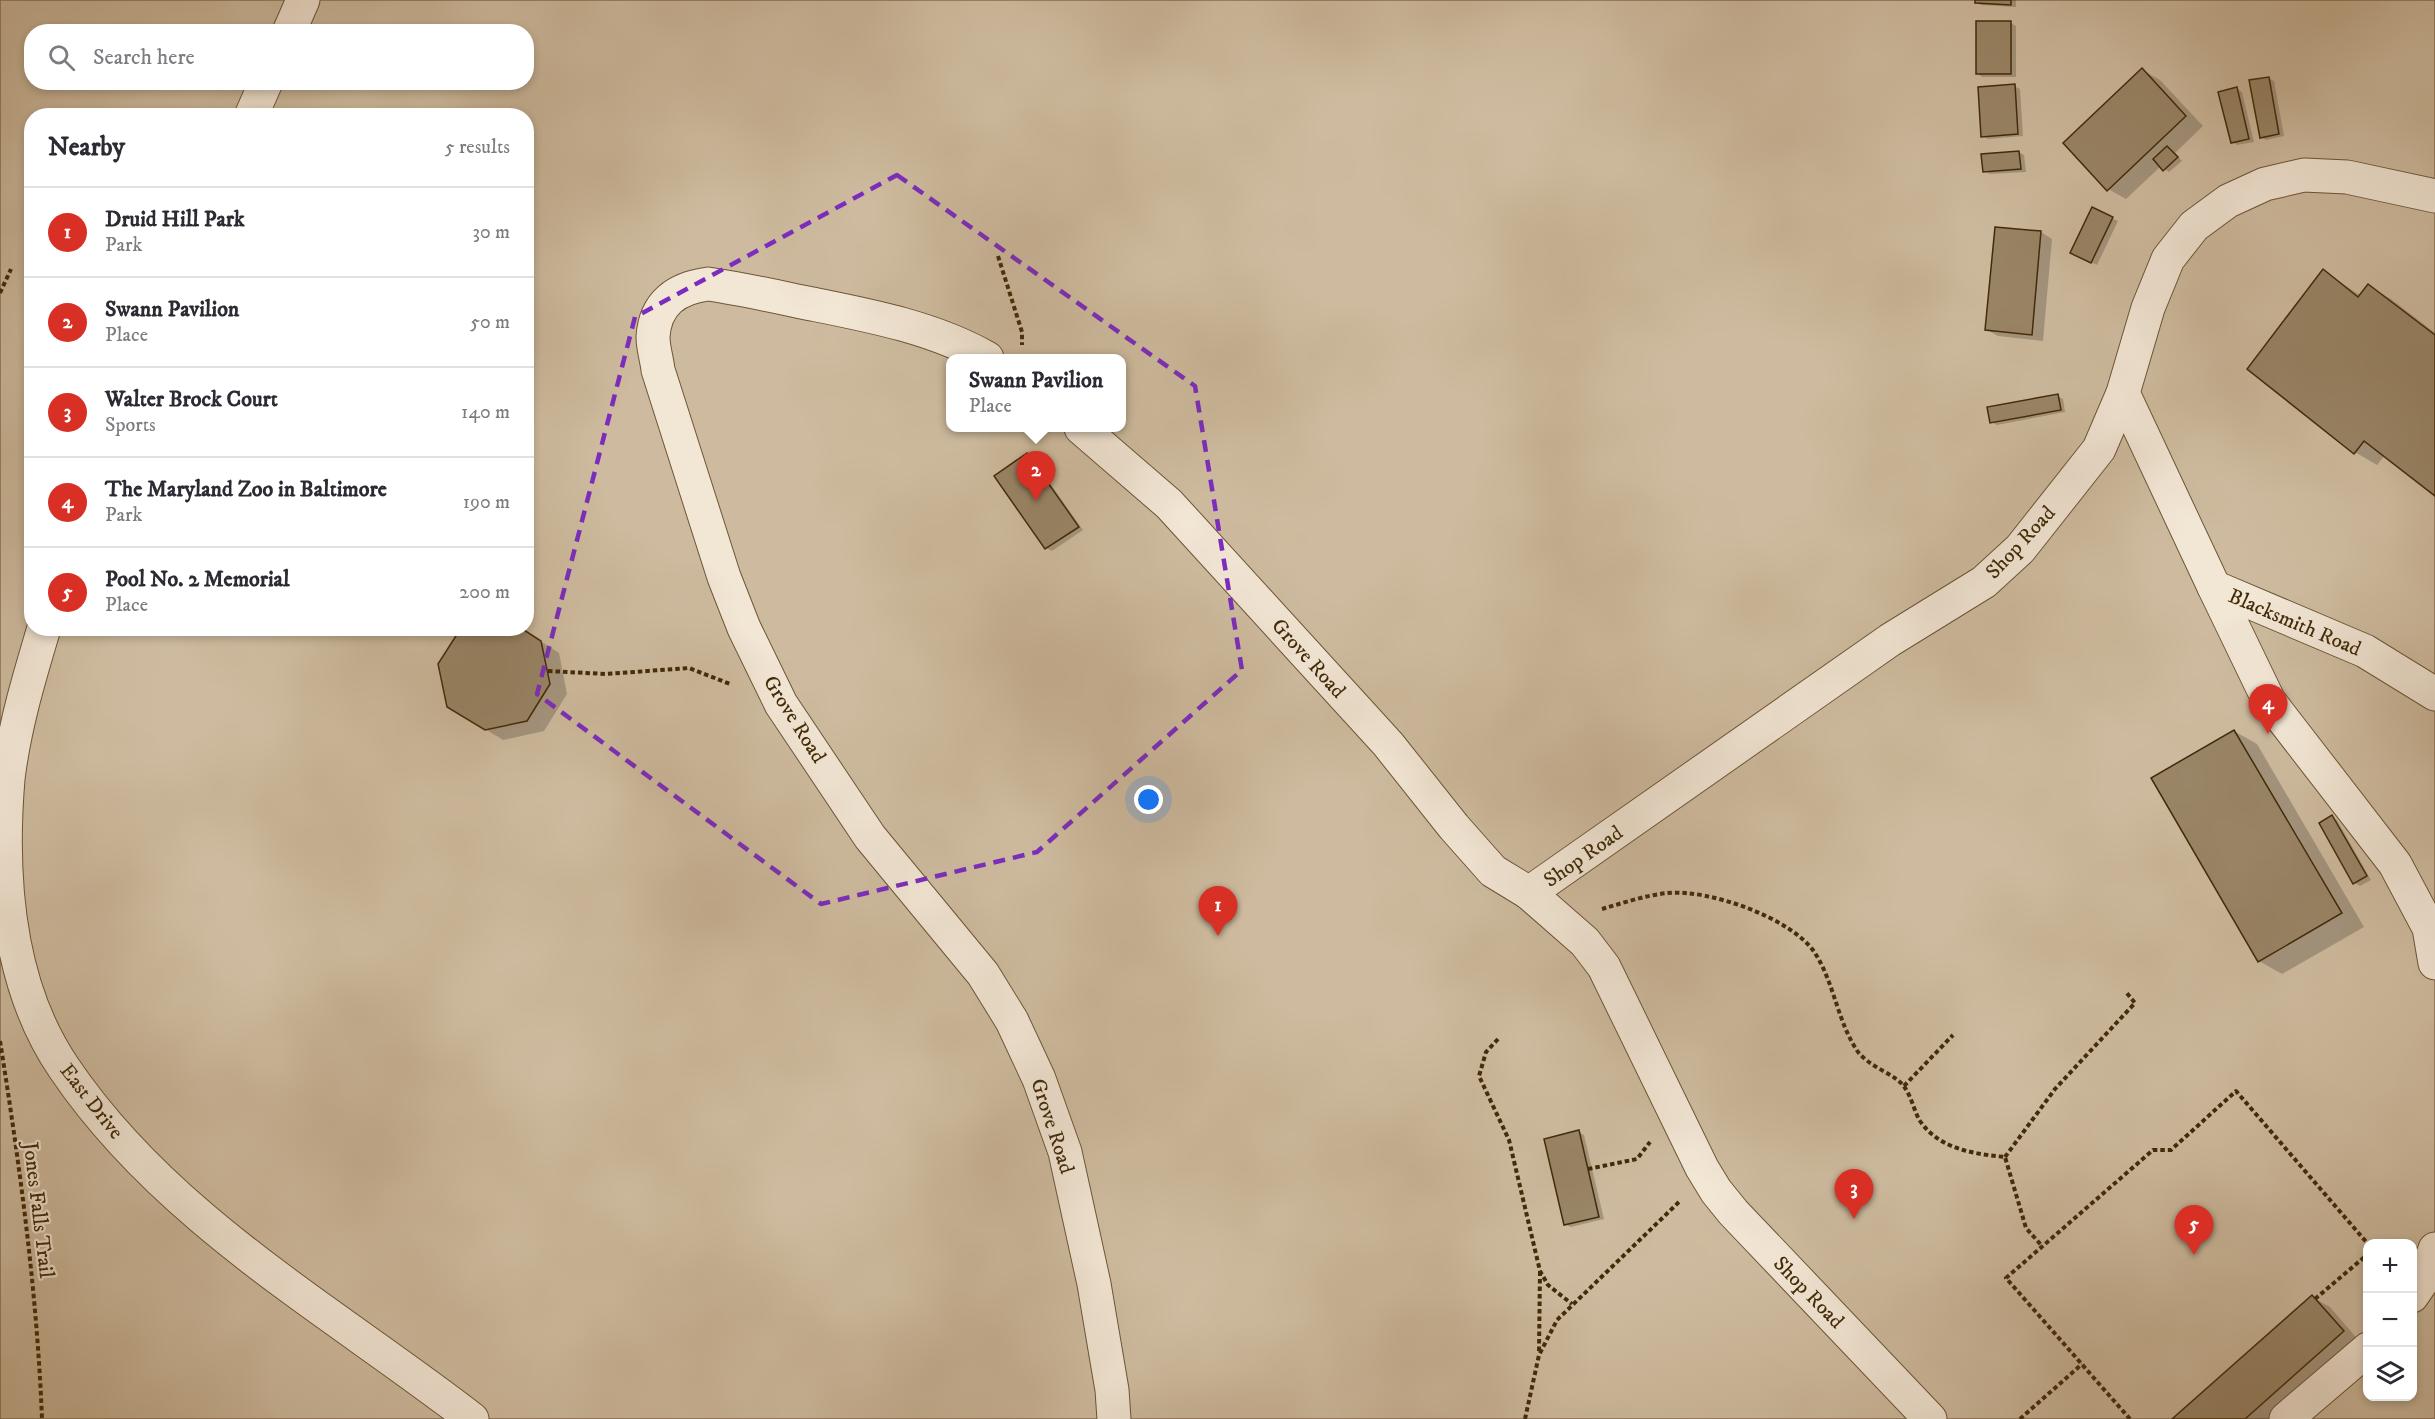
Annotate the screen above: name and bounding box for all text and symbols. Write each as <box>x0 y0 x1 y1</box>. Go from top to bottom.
search box <box>24 24 534 90</box>
icon: search <box>45 41 78 74</box>
text: Search here <box>93 44 195 71</box>
text: Nearby <box>48 131 125 164</box>
text: 5 results <box>445 135 510 160</box>
text: Druid Hill Park <box>105 206 245 233</box>
text: 1 <box>64 220 71 245</box>
text: 30 m <box>472 220 510 245</box>
text: Park <box>105 233 142 258</box>
text: Swann Pavilion <box>105 296 239 323</box>
text: 2 <box>63 310 72 335</box>
text: 50 m <box>470 310 510 335</box>
text: Place <box>105 323 148 348</box>
popup <box>946 354 1126 432</box>
text: Swann Pavilion <box>969 367 1103 394</box>
text: Walter Brock Court <box>105 386 278 413</box>
text: Place <box>969 394 1012 419</box>
text: 3 <box>64 400 71 425</box>
text: 140 m <box>461 400 510 425</box>
text: Sports <box>105 413 156 438</box>
pin: 2 <box>1016 452 1056 501</box>
text: The Maryland Zoo in Baltimore <box>105 476 387 503</box>
text: 4 <box>62 490 73 515</box>
text: 190 m <box>463 490 510 515</box>
street label: Shop Road <box>1980 500 2062 585</box>
text: Park <box>105 503 142 528</box>
text: Pool No. 2 Memorial <box>105 566 290 593</box>
text: 5 <box>63 580 72 605</box>
text: 200 m <box>459 580 510 605</box>
street label: Blacksmith Road <box>2224 583 2365 663</box>
text: Place <box>105 593 148 618</box>
street label: Grove Road <box>1266 613 1351 704</box>
street label: Grove Road <box>757 671 832 769</box>
pin: 4 <box>2248 684 2288 734</box>
your location <box>1134 785 1163 814</box>
street label: Shop Road <box>1539 820 1629 893</box>
pin: 1 <box>1198 886 1238 936</box>
street label: East Drive <box>54 1059 129 1145</box>
street label: Grove Road <box>1024 1075 1080 1178</box>
street label: Jones Falls Trail <box>17 1139 59 1280</box>
pin: 3 <box>1834 1170 1874 1219</box>
pin: 5 <box>2174 1206 2214 1255</box>
map controls <box>2363 1239 2417 1401</box>
button: + <box>2363 1239 2417 1293</box>
street label: Shop Road <box>1767 1251 1849 1335</box>
button: − <box>2363 1293 2417 1347</box>
button: layers <box>2363 1347 2417 1401</box>

